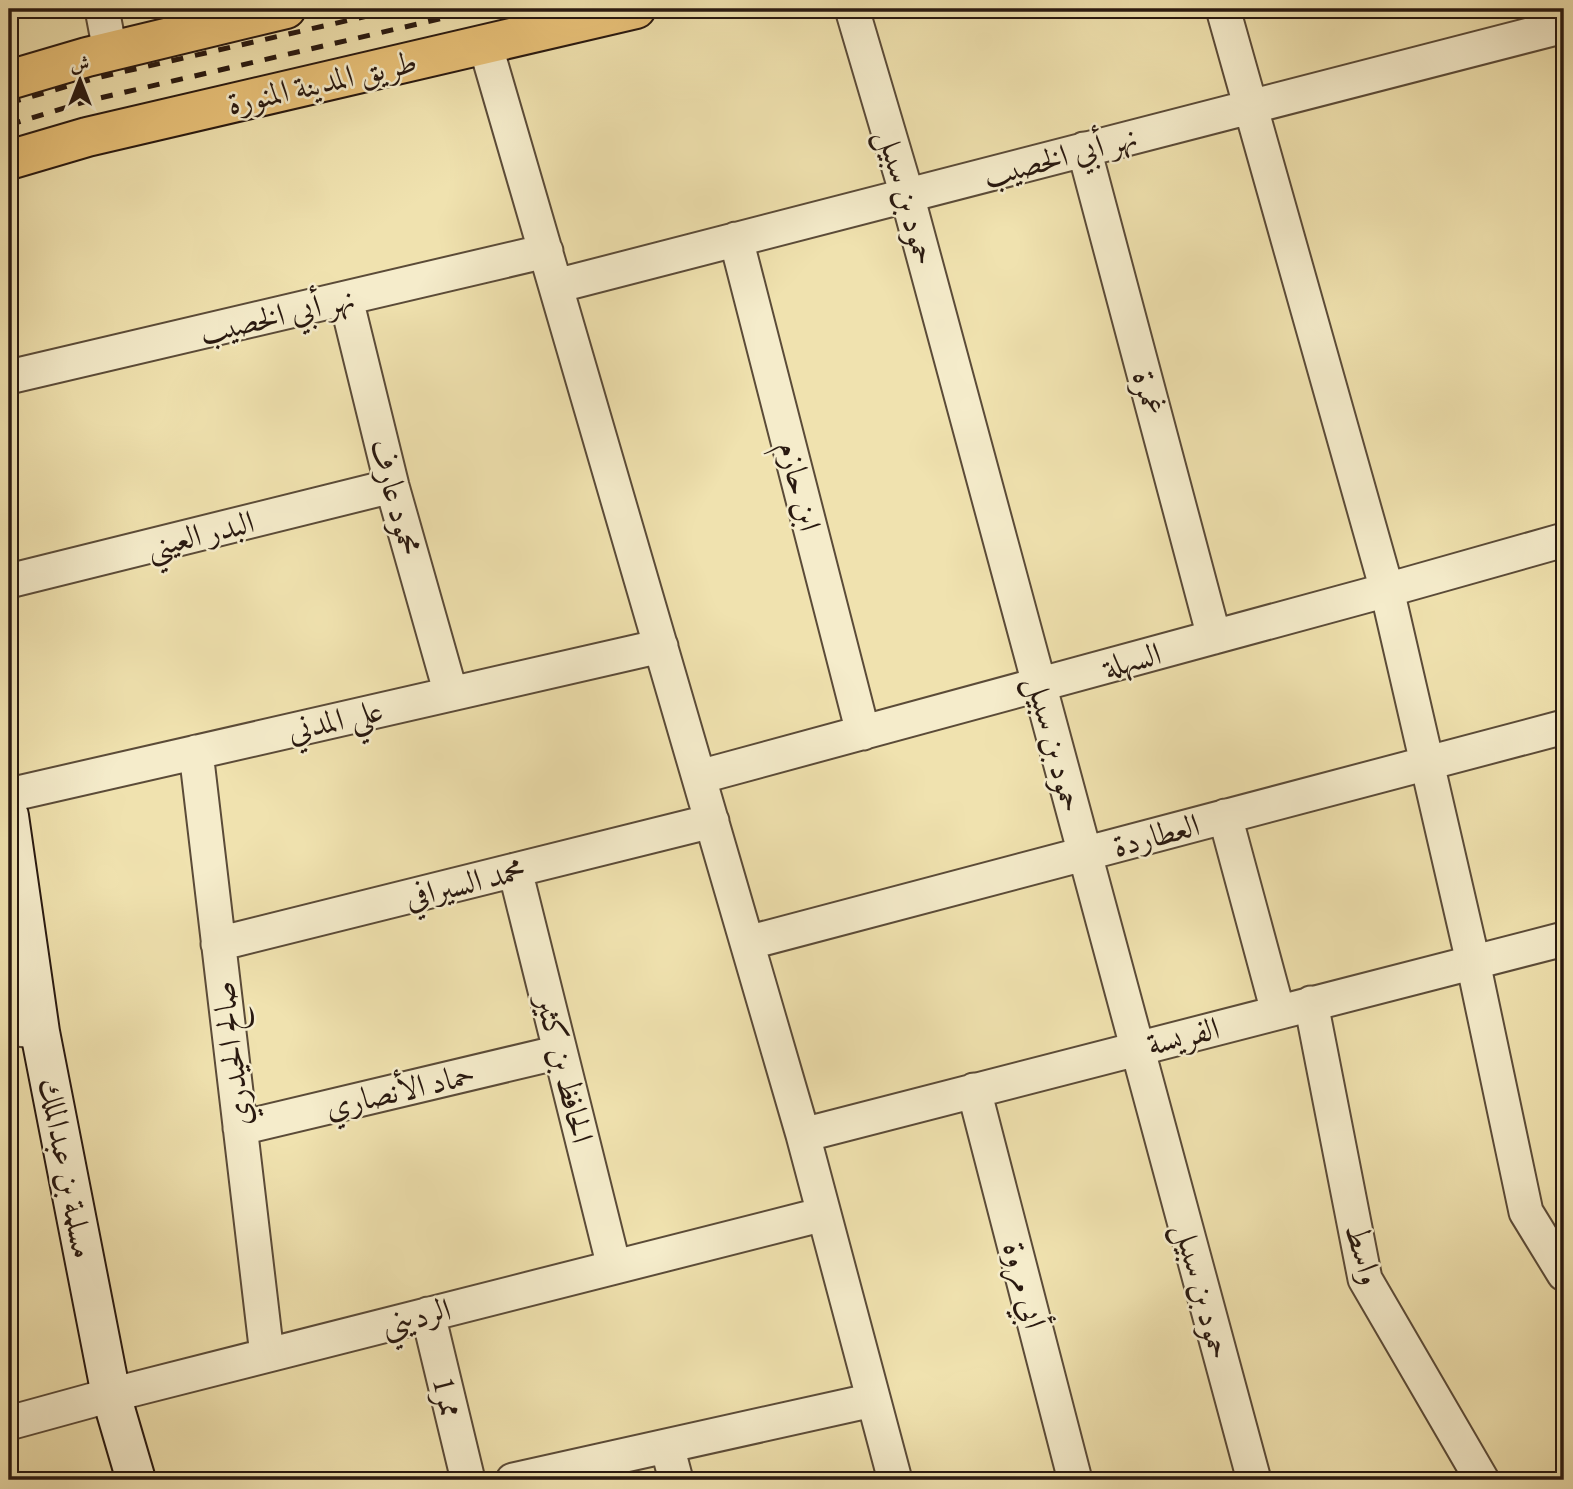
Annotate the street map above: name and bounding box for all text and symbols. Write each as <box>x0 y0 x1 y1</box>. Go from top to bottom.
street label: طريق المدينة المنورة <box>223 40 421 124</box>
north arrow <box>46 46 116 116</box>
text: ش <box>71 51 89 76</box>
street label: نهر أبي الخصيب <box>978 114 1143 202</box>
street label: حمود بن سبيل <box>866 124 946 271</box>
street label: نهر أبي الخصيب <box>195 276 360 358</box>
street label: غمرة <box>1123 366 1175 420</box>
street label: محمود عارف <box>360 434 432 560</box>
street label: ابن حازم <box>762 437 831 537</box>
street label: البدر العيني <box>142 500 261 576</box>
street label: السهلة <box>1096 632 1166 688</box>
street label: حمود بن سبيل <box>1015 671 1093 818</box>
street label: علي المدني <box>283 689 389 761</box>
street label: العطاردة <box>1108 803 1204 867</box>
street label: محمد السيرافي <box>400 848 531 923</box>
street label: صالح الحيدري <box>201 978 267 1129</box>
street label: الحافظ بن كثير <box>526 988 604 1147</box>
street label: الفريسة <box>1142 1007 1224 1065</box>
street label: حماد الأنصاري <box>321 1051 480 1132</box>
street label: مسلمة بن عبدالملك <box>29 1074 105 1262</box>
street label: حمود بن سبيل <box>1163 1218 1241 1365</box>
street label: واسط <box>1335 1218 1393 1290</box>
street label: أبي مروة <box>988 1237 1058 1335</box>
street label: الرديني <box>377 1288 457 1353</box>
street label: ممر1 <box>423 1372 473 1422</box>

